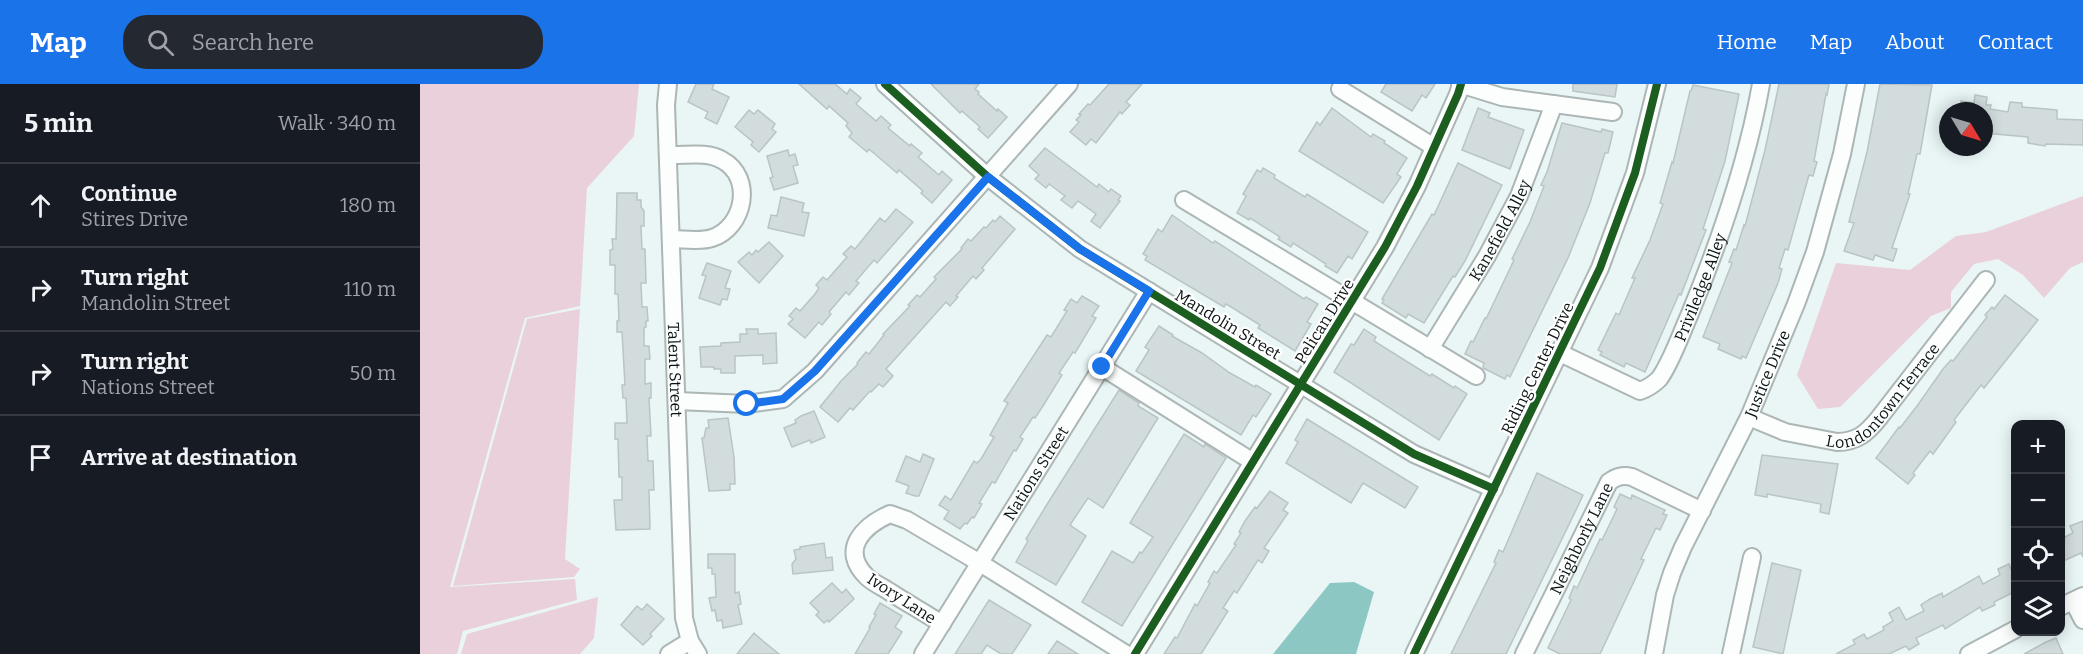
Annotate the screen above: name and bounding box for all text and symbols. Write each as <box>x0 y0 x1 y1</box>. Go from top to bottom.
search box <box>123 15 543 69</box>
text: Map <box>30 26 87 59</box>
icon: search <box>144 26 177 59</box>
text: Search here <box>192 29 314 56</box>
text: Home <box>1717 29 1777 55</box>
text: Map <box>1810 29 1852 55</box>
text: About <box>1885 29 1945 55</box>
text: Contact <box>1978 29 2053 55</box>
north arrow <box>1939 102 1993 156</box>
text: 5 min <box>24 108 93 139</box>
text: Walk · 340 m <box>278 111 396 135</box>
street label: Kanefield Alley <box>1465 176 1535 284</box>
text: Continue <box>81 180 177 207</box>
icon: ahead <box>24 189 57 222</box>
text: 180 m <box>340 193 396 217</box>
text: Stires Drive <box>81 207 188 231</box>
street label: Priviledge Alley <box>1671 230 1730 344</box>
text: Turn right <box>81 264 189 291</box>
icon: right <box>24 273 57 306</box>
street label: Pelican Drive <box>1291 275 1358 367</box>
text: 110 m <box>344 277 396 301</box>
street label: Mandolin Street <box>1172 286 1284 363</box>
text: Mandolin Street <box>81 291 230 315</box>
street label: Riding Center Drive <box>1497 299 1578 437</box>
street label: Talent Street <box>664 322 686 418</box>
street label: Justice Drive <box>1741 328 1794 421</box>
street label: Londontown Terrace <box>1825 339 1944 452</box>
text: Turn right <box>81 348 189 375</box>
route end <box>1088 353 1114 379</box>
icon: right <box>24 357 57 390</box>
text: 50 m <box>349 361 396 385</box>
text: Nations Street <box>81 375 215 399</box>
route start <box>733 390 759 416</box>
map controls <box>2011 420 2065 636</box>
button: + <box>2011 420 2065 474</box>
street label: Nations Street <box>1000 423 1072 524</box>
icon: arrive <box>24 441 57 474</box>
text: Arrive at destination <box>81 444 297 471</box>
button: − <box>2011 474 2065 528</box>
street label: Neighborly Lane <box>1546 480 1617 598</box>
button: locate <box>2011 528 2065 582</box>
street label: Ivory Lane <box>864 569 940 628</box>
button: layers <box>2011 582 2065 636</box>

